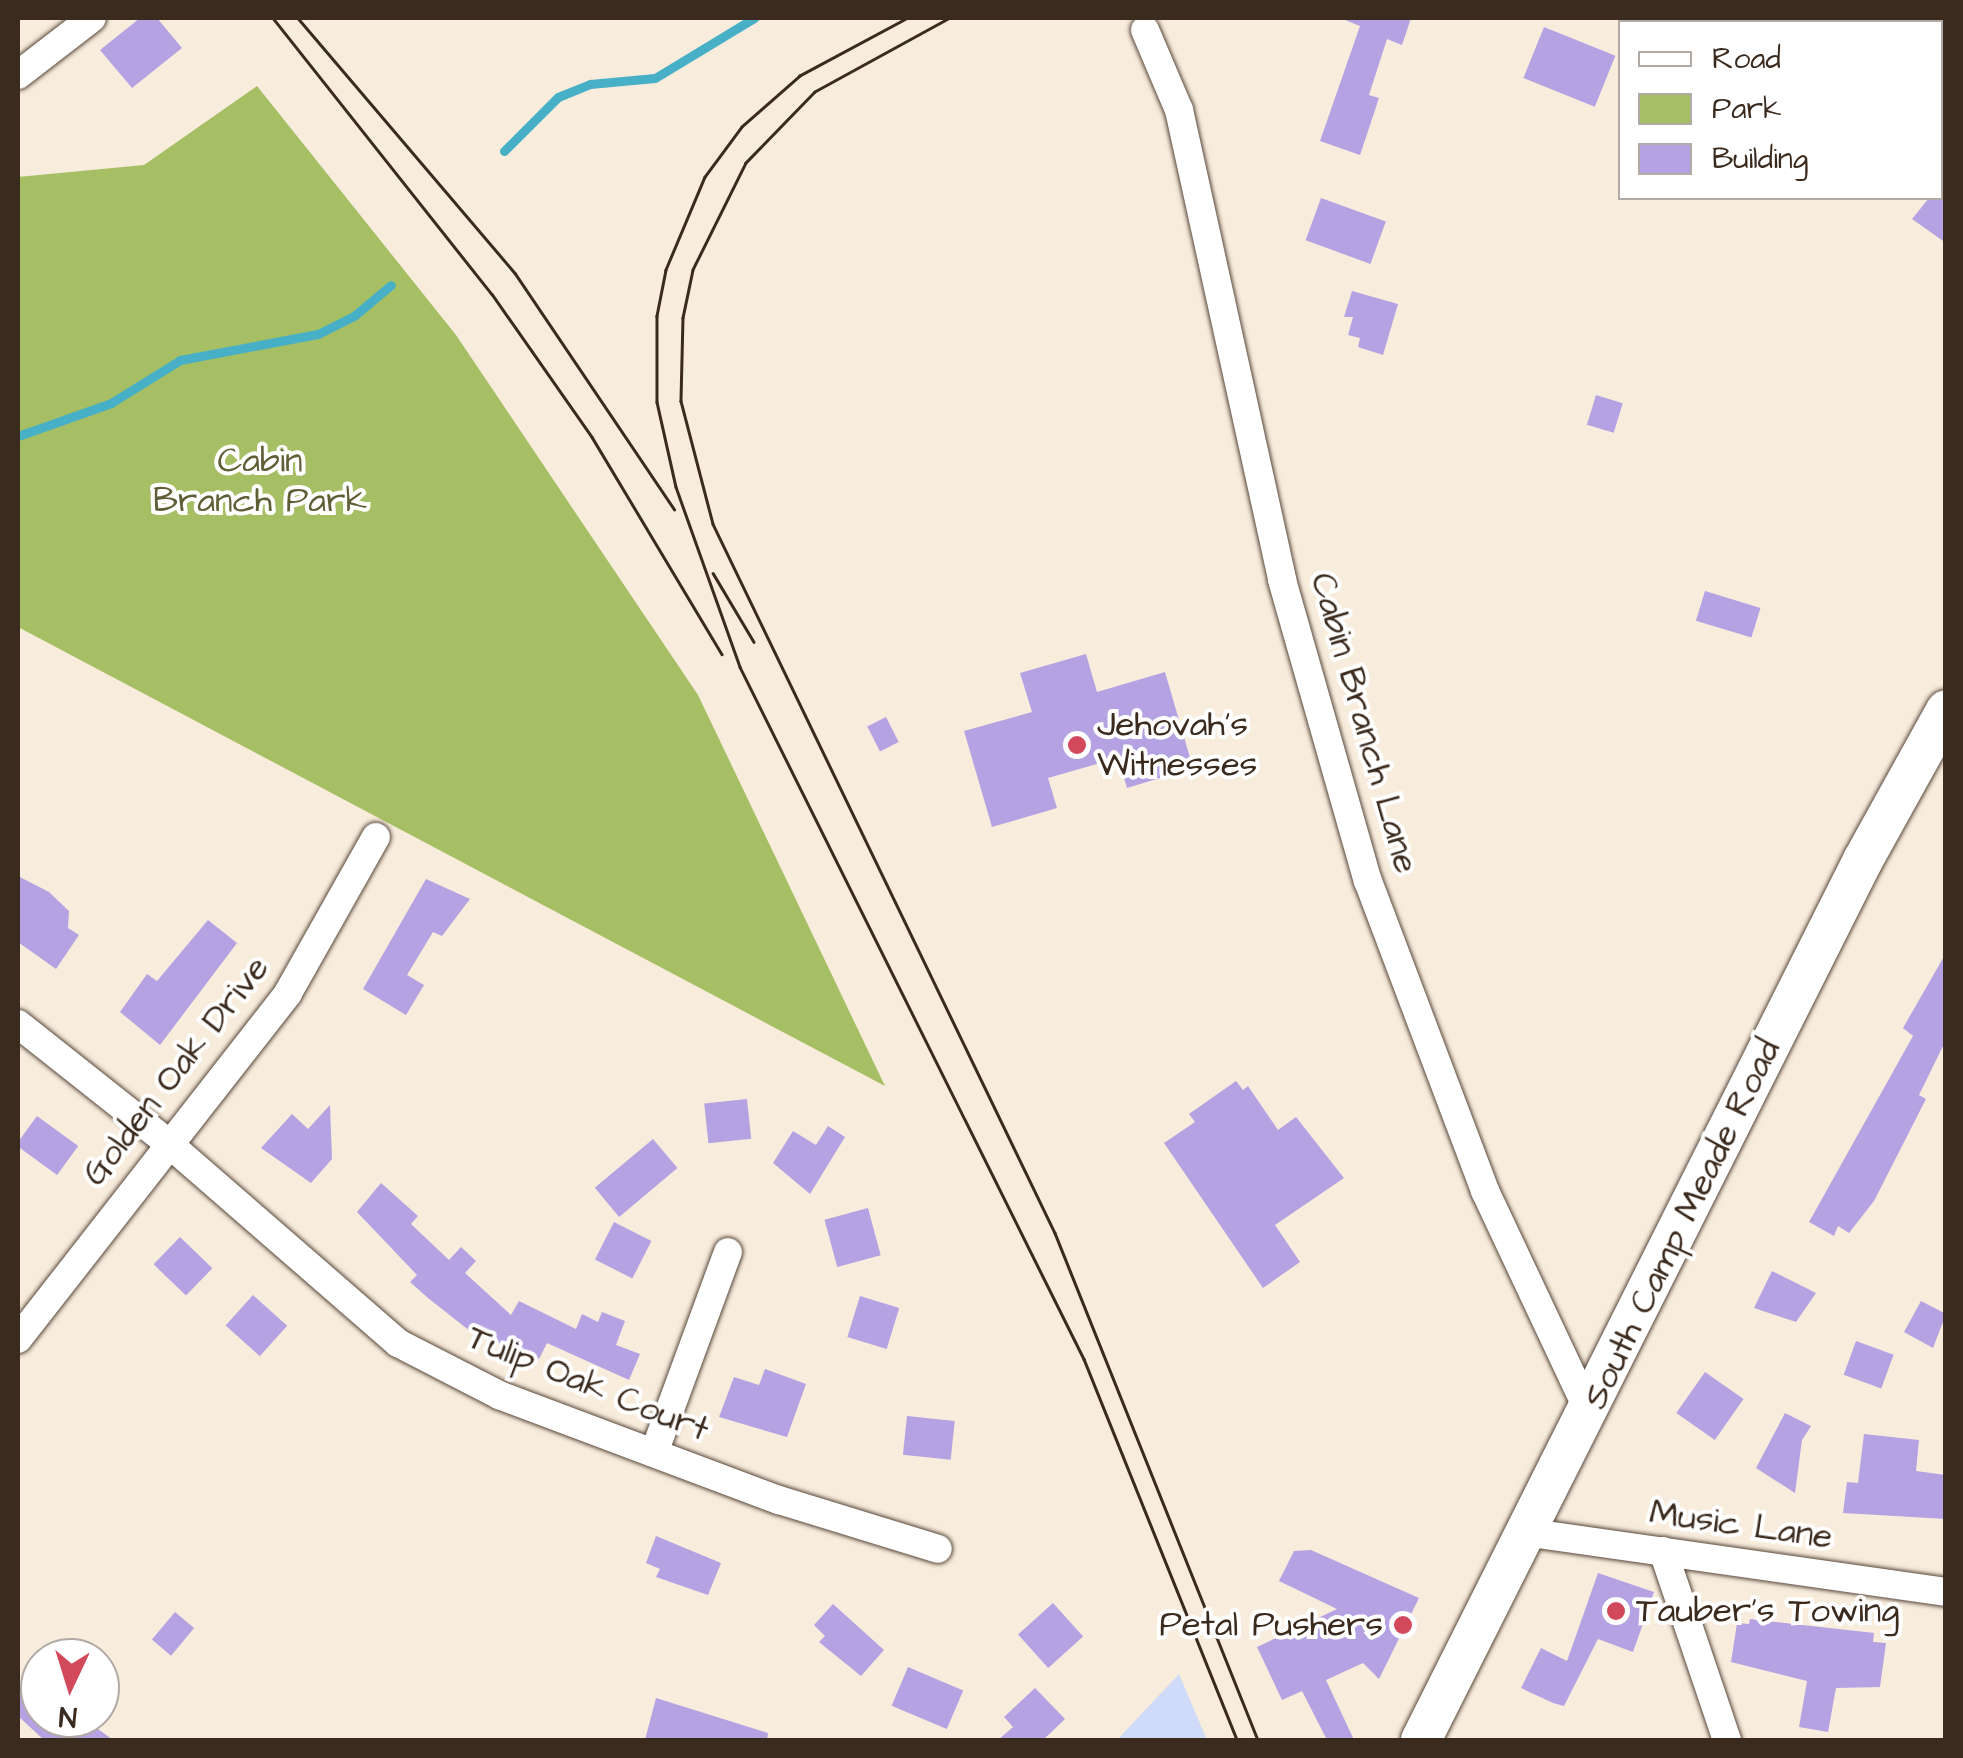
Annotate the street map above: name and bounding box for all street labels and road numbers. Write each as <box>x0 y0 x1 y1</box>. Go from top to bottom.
street label: Cabin Branch Lane <box>1301 568 1427 878</box>
street label: Golden Oak Drive <box>74 948 278 1194</box>
street label: South Camp Meade Road <box>1574 1032 1790 1416</box>
street label: Tulip Oak Court <box>461 1317 715 1451</box>
street label: Music Lane <box>1647 1491 1835 1559</box>

